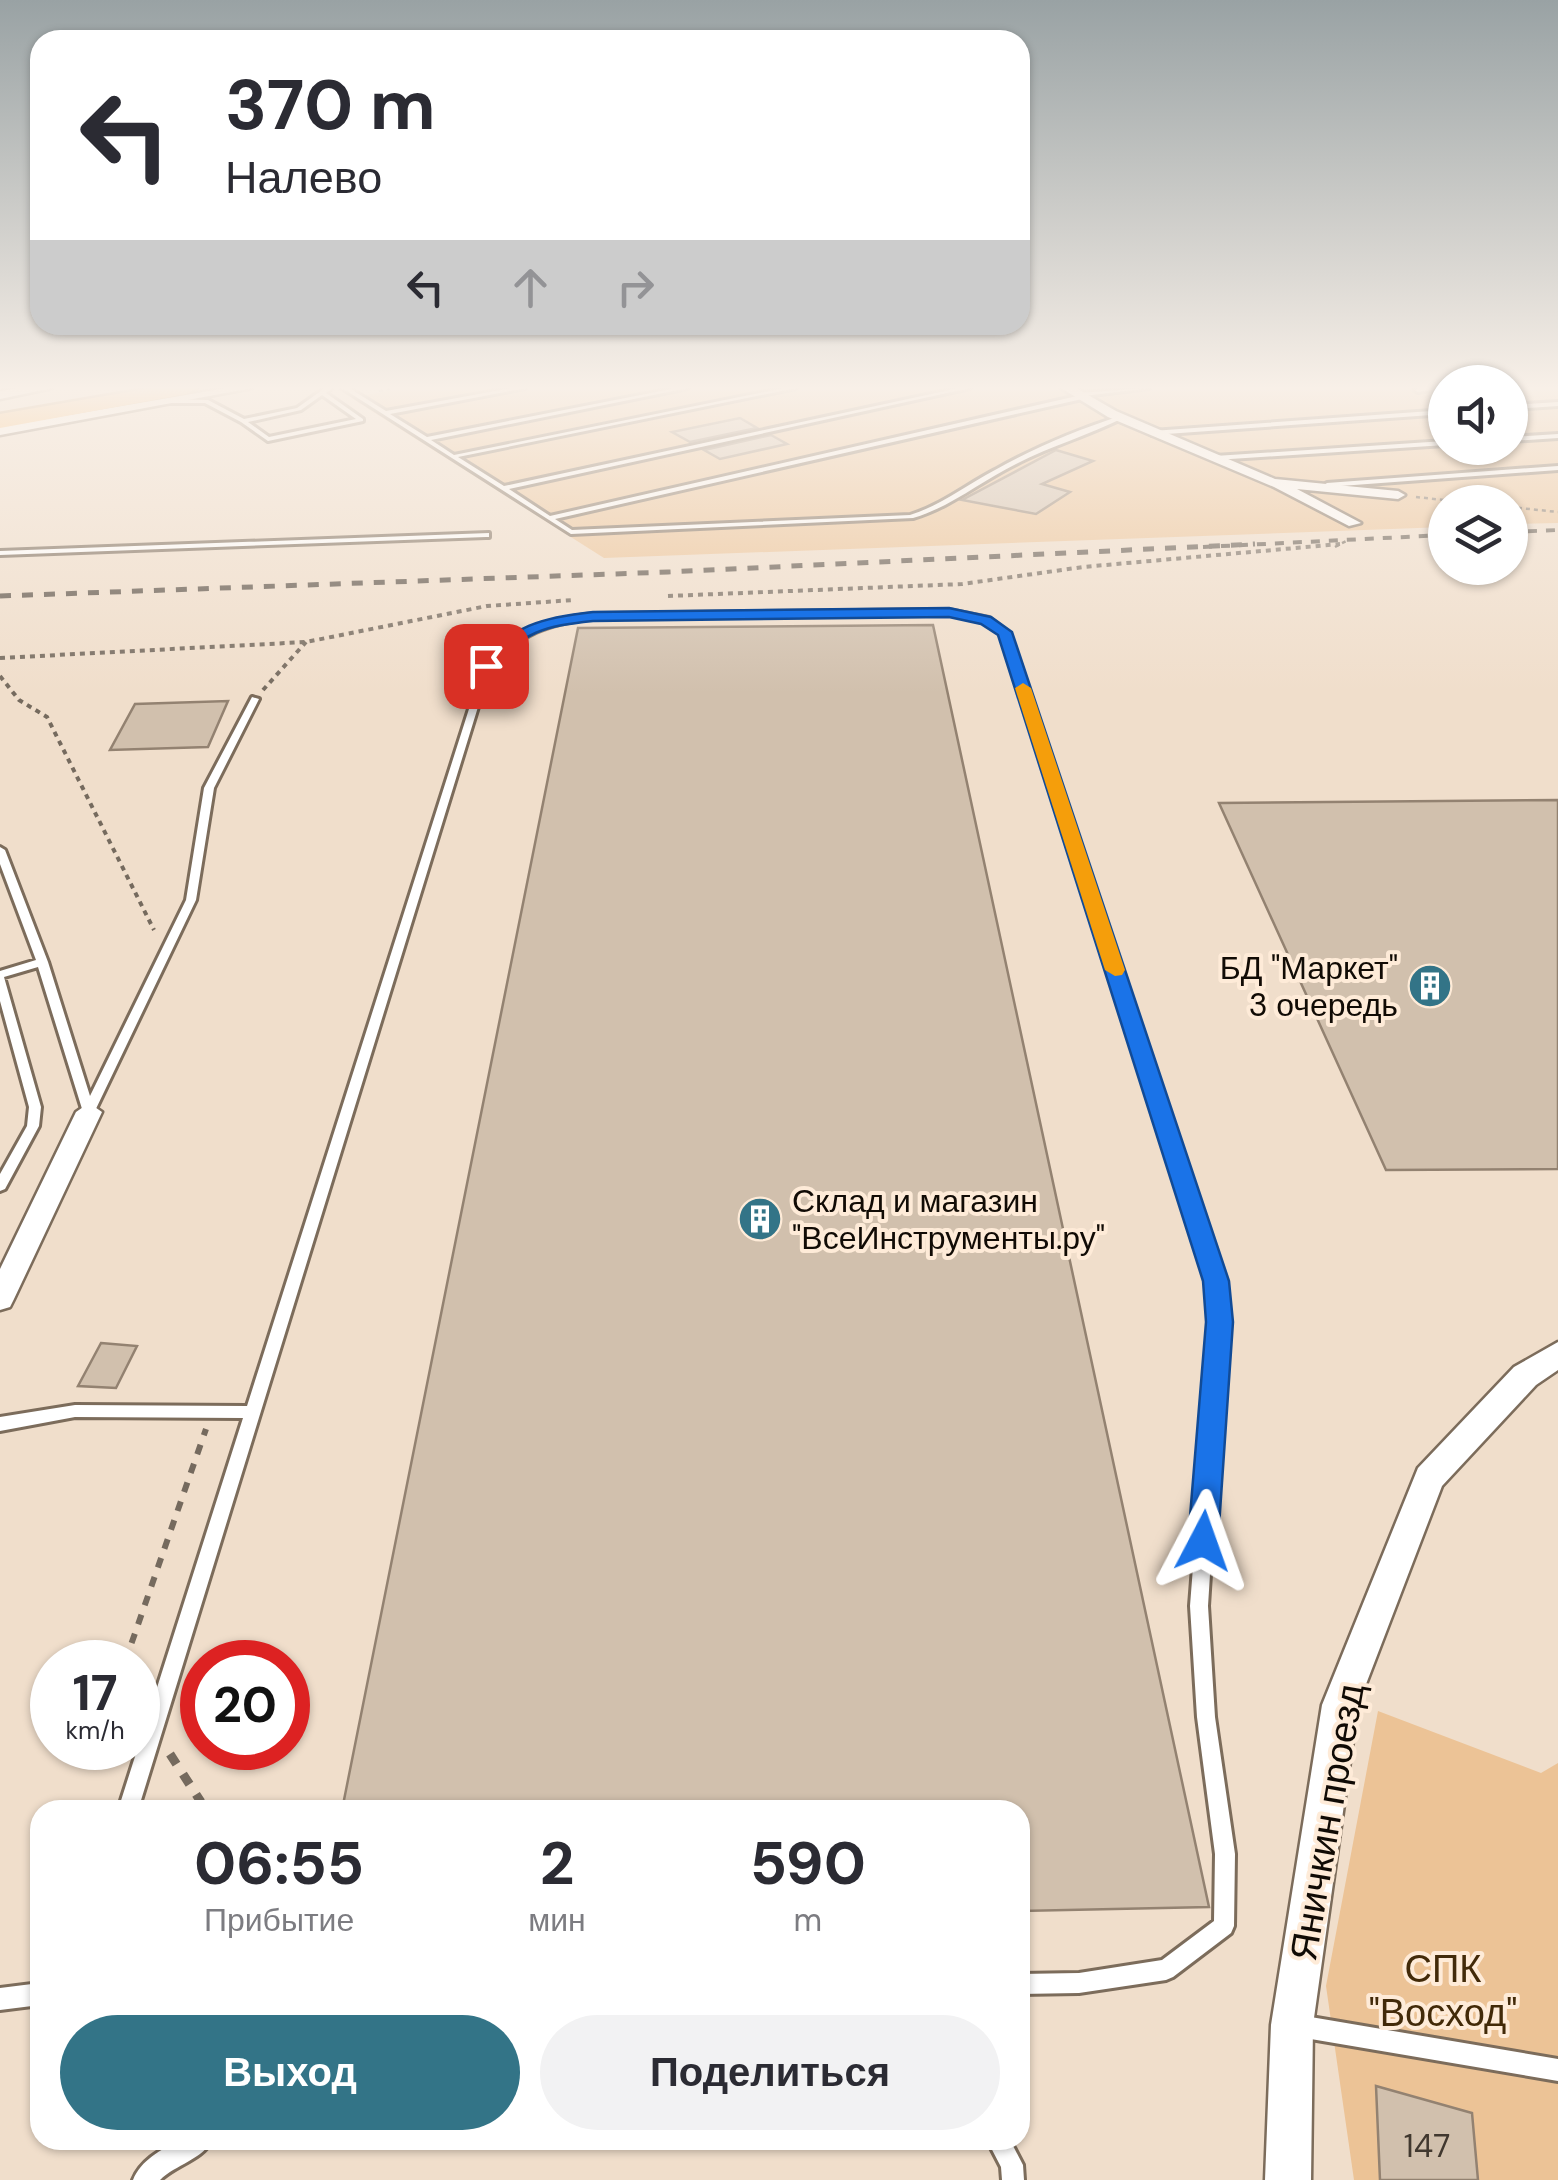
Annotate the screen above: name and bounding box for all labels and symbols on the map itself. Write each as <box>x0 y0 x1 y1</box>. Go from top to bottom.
pin <box>444 624 529 709</box>
place label: БД "Маркет" 3 очередь <box>1220 947 1398 1026</box>
building icon: БД "Маркет" 3 очередь <box>1407 963 1453 1009</box>
place label: Склад и магазин "ВсеИнструменты.ру" <box>792 1180 1105 1259</box>
building icon: Склад и магазин "ВсеИнструменты.ру" <box>737 1196 783 1242</box>
position arrow <box>1151 1489 1255 1593</box>
speed limit sign: 20 <box>180 1640 310 1770</box>
street label: Яничкин проезд <box>1278 1680 1376 1964</box>
park label: СПК "Восход" <box>1369 1944 1517 2038</box>
house number: 147 <box>1404 2125 1450 2167</box>

